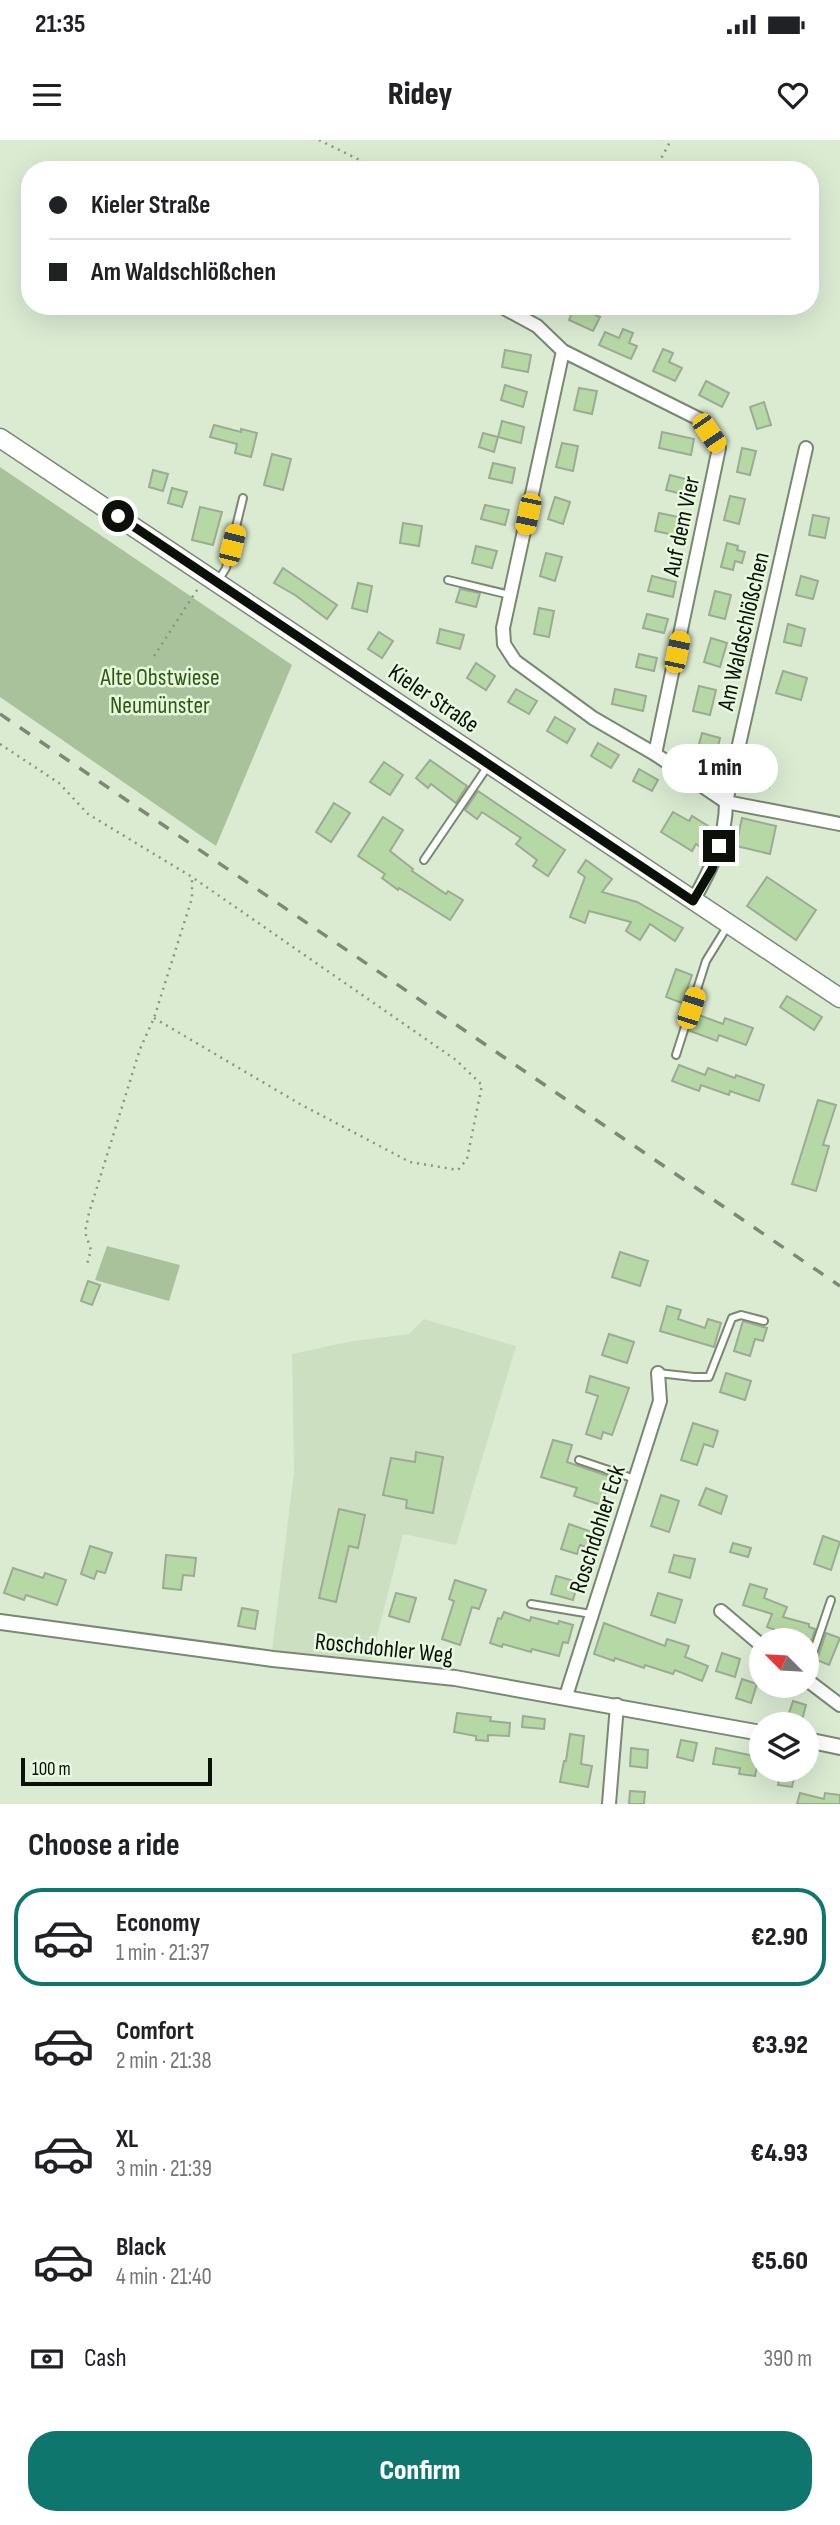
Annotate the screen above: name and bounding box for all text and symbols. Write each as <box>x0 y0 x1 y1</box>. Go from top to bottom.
text: 21:35 <box>35 9 85 40</box>
text: Ridey <box>388 75 452 114</box>
icon: menu <box>28 76 66 114</box>
icon: heart <box>774 76 812 114</box>
text: Kieler Straße <box>91 190 210 221</box>
text: Am Waldschlößchen <box>91 257 276 288</box>
car <box>689 410 730 456</box>
street label: Auf dem Vier <box>657 473 706 580</box>
car <box>514 491 543 537</box>
route start <box>102 500 134 532</box>
car <box>217 522 248 568</box>
street label: Am Waldschlößchen <box>711 549 776 714</box>
car <box>663 629 692 675</box>
street label: Kieler Straße <box>383 658 484 739</box>
park label: Alte Obstwiese Neumünster <box>99 663 220 720</box>
callout: 1 min <box>661 744 777 794</box>
text: 1 min <box>698 754 742 782</box>
route end <box>703 830 735 862</box>
car <box>675 985 708 1031</box>
street label: Roschdohler Eck <box>563 1462 632 1597</box>
street label: Roschdohler Weg <box>313 1627 454 1670</box>
north arrow <box>749 1628 819 1698</box>
map controls <box>749 1628 819 1782</box>
button: layers <box>749 1712 819 1782</box>
scale bar <box>21 1755 212 1787</box>
text: 100 m <box>32 1758 71 1781</box>
text: Choose a ride <box>28 1826 180 1865</box>
icon: car <box>32 1906 95 1969</box>
text: Economy <box>116 1908 200 1939</box>
text: €2.90 <box>751 1922 808 1953</box>
text: 1 min · 21:37 <box>116 1939 209 1967</box>
icon: car <box>32 2014 95 2077</box>
text: Comfort <box>116 2016 194 2047</box>
text: €3.92 <box>752 2030 808 2061</box>
text: 2 min · 21:38 <box>116 2047 212 2075</box>
icon: car <box>32 2122 95 2185</box>
text: XL <box>116 2124 138 2155</box>
text: €4.93 <box>750 2138 808 2169</box>
text: 3 min · 21:39 <box>116 2155 212 2183</box>
icon: car <box>32 2230 95 2293</box>
text: Black <box>116 2232 166 2263</box>
text: €5.60 <box>751 2246 808 2277</box>
text: 4 min · 21:40 <box>116 2263 212 2291</box>
icon: cash <box>28 2340 66 2378</box>
text: Cash <box>84 2343 127 2374</box>
text: 390 m <box>763 2345 812 2373</box>
button: Confirm <box>28 2431 812 2511</box>

